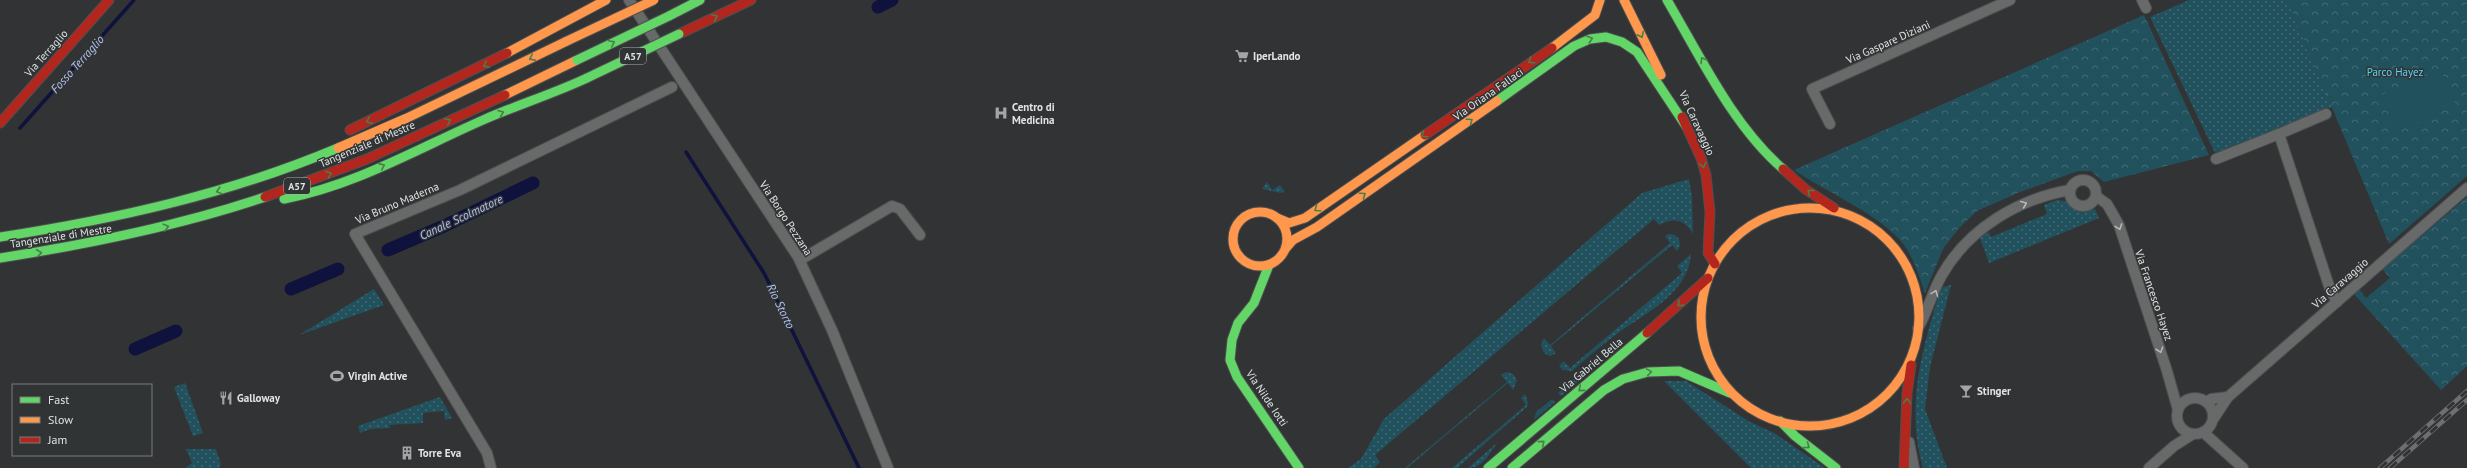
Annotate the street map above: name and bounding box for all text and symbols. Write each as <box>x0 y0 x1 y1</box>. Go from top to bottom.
one-way arrow <box>710 14 718 22</box>
street label: Via Gaspare Diziani <box>1843 17 1932 67</box>
street label: Via Terraglio <box>21 27 71 80</box>
one-way arrow <box>1636 31 1644 38</box>
water label: Fosso Terraglio <box>47 32 107 96</box>
one-way arrow <box>1587 35 1594 44</box>
one-way arrow <box>608 40 615 48</box>
road number: A57 <box>620 48 646 64</box>
supermarket icon: IperLando <box>1234 48 1250 64</box>
place label: IperLando <box>1253 49 1301 63</box>
one-way arrow <box>528 53 536 61</box>
one-way arrow <box>1528 56 1535 64</box>
one-way arrow <box>1701 57 1708 64</box>
one-way arrow <box>483 60 491 68</box>
street label: Via Oriana Fallaci <box>1449 65 1526 124</box>
park label: Parco Hayez <box>2367 65 2423 79</box>
street label: Via Caravaggio <box>1675 88 1718 158</box>
place label: Centro di Medicina <box>1012 100 1055 127</box>
hospital icon: Centro di Medicina <box>993 105 1009 121</box>
one-way arrow <box>497 109 504 117</box>
one-way arrow <box>366 116 374 124</box>
street label: Tangenziale di Mestre <box>317 117 417 171</box>
one-way arrow <box>444 118 452 126</box>
one-way arrow <box>1466 118 1473 126</box>
one-way arrow <box>1422 130 1429 137</box>
one-way arrow <box>1698 161 1707 168</box>
one-way arrow <box>378 163 386 171</box>
one-way arrow <box>326 170 333 178</box>
street label: Via Borgo Pezzana <box>756 177 815 258</box>
road number: A57 <box>284 178 310 194</box>
street label: Via Bruno Maderna <box>352 179 441 227</box>
one-way arrow <box>216 186 223 195</box>
one-way arrow <box>1807 190 1814 197</box>
water label: Canale Scolmatore <box>417 191 505 243</box>
one-way arrow <box>1359 193 1366 200</box>
one-way arrow <box>2020 201 2028 209</box>
one-way arrow <box>1315 204 1322 211</box>
street label: Tangenziale di Mestre <box>9 221 113 251</box>
one-way arrow <box>162 223 169 232</box>
one-way arrow <box>2114 223 2122 230</box>
street label: Via Francesco Hayez <box>2132 247 2176 342</box>
one-way arrow <box>36 249 42 258</box>
street label: Via Caravaggio <box>2308 255 2371 312</box>
water label: Rio Storto <box>764 281 798 331</box>
one-way arrow <box>1930 289 1938 296</box>
one-way arrow <box>1677 299 1684 306</box>
street label: Via Gabriel Bella <box>1556 335 1625 396</box>
one-way arrow <box>2155 346 2164 353</box>
street label: Via Nilde Iotti <box>1242 366 1291 429</box>
sports icon: Virgin Active <box>329 368 345 384</box>
one-way arrow <box>1645 368 1652 377</box>
place label: Virgin Active <box>347 369 408 383</box>
bar icon: Stinger <box>1958 383 1974 399</box>
legend <box>12 384 152 456</box>
one-way arrow <box>1579 384 1586 391</box>
place label: Stinger <box>1977 384 2011 398</box>
restaurant icon: Galloway <box>218 390 234 406</box>
place label: Galloway <box>237 391 281 405</box>
text: Fast <box>48 392 69 407</box>
one-way arrow <box>1902 398 1911 404</box>
text: Slow <box>48 412 73 427</box>
text: Jam <box>47 432 67 447</box>
one-way arrow <box>1537 440 1545 447</box>
one-way arrow <box>1803 441 1810 448</box>
building icon: Torre Eva <box>399 445 415 461</box>
place label: Torre Eva <box>418 446 461 460</box>

